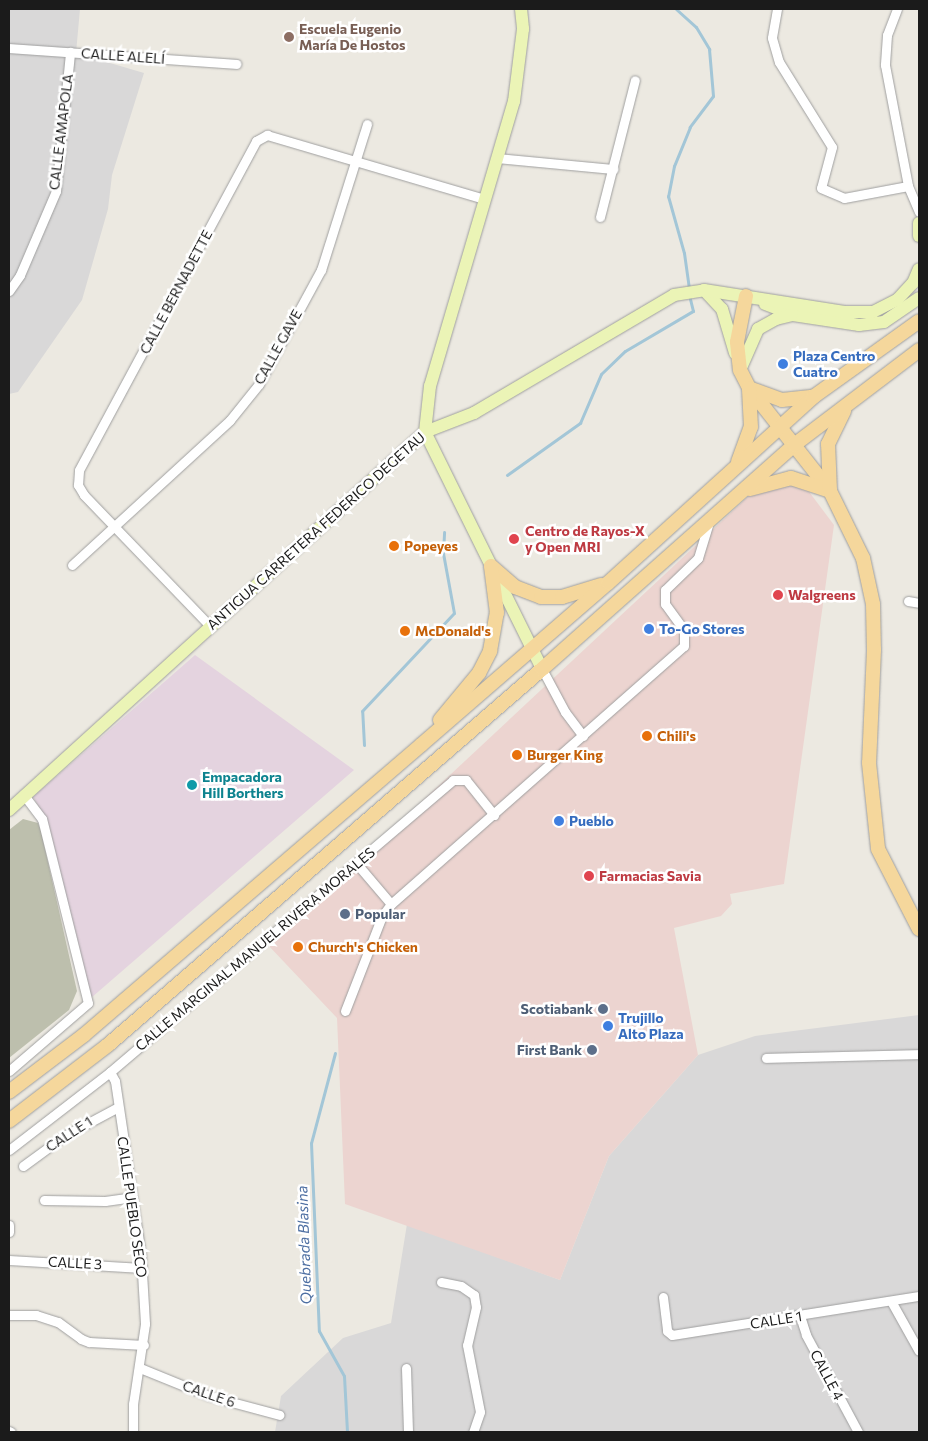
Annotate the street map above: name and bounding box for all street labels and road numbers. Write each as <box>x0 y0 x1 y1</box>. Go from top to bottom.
street label: CALLE ALELÍ <box>80 45 166 67</box>
street label: CALLE AMAPOLA <box>46 73 76 191</box>
street label: CALLE BERNADETTE <box>136 227 216 357</box>
street label: CALLE GAVE <box>251 307 305 387</box>
street label: ANTIGUA CARRETERA FEDERICO DEGETAU <box>204 429 428 633</box>
street label: CALLE MARGINAL MANUEL RIVERA MORALES <box>132 844 378 1054</box>
street label: CALLE 1 <box>43 1113 95 1155</box>
street label: CALLE PUEBLO SECO <box>114 1135 150 1279</box>
street label: CALLE 3 <box>47 1253 103 1273</box>
street label: CALLE 1 <box>749 1308 803 1332</box>
street label: CALLE 4 <box>807 1347 847 1403</box>
street label: CALLE 6 <box>180 1377 238 1411</box>

